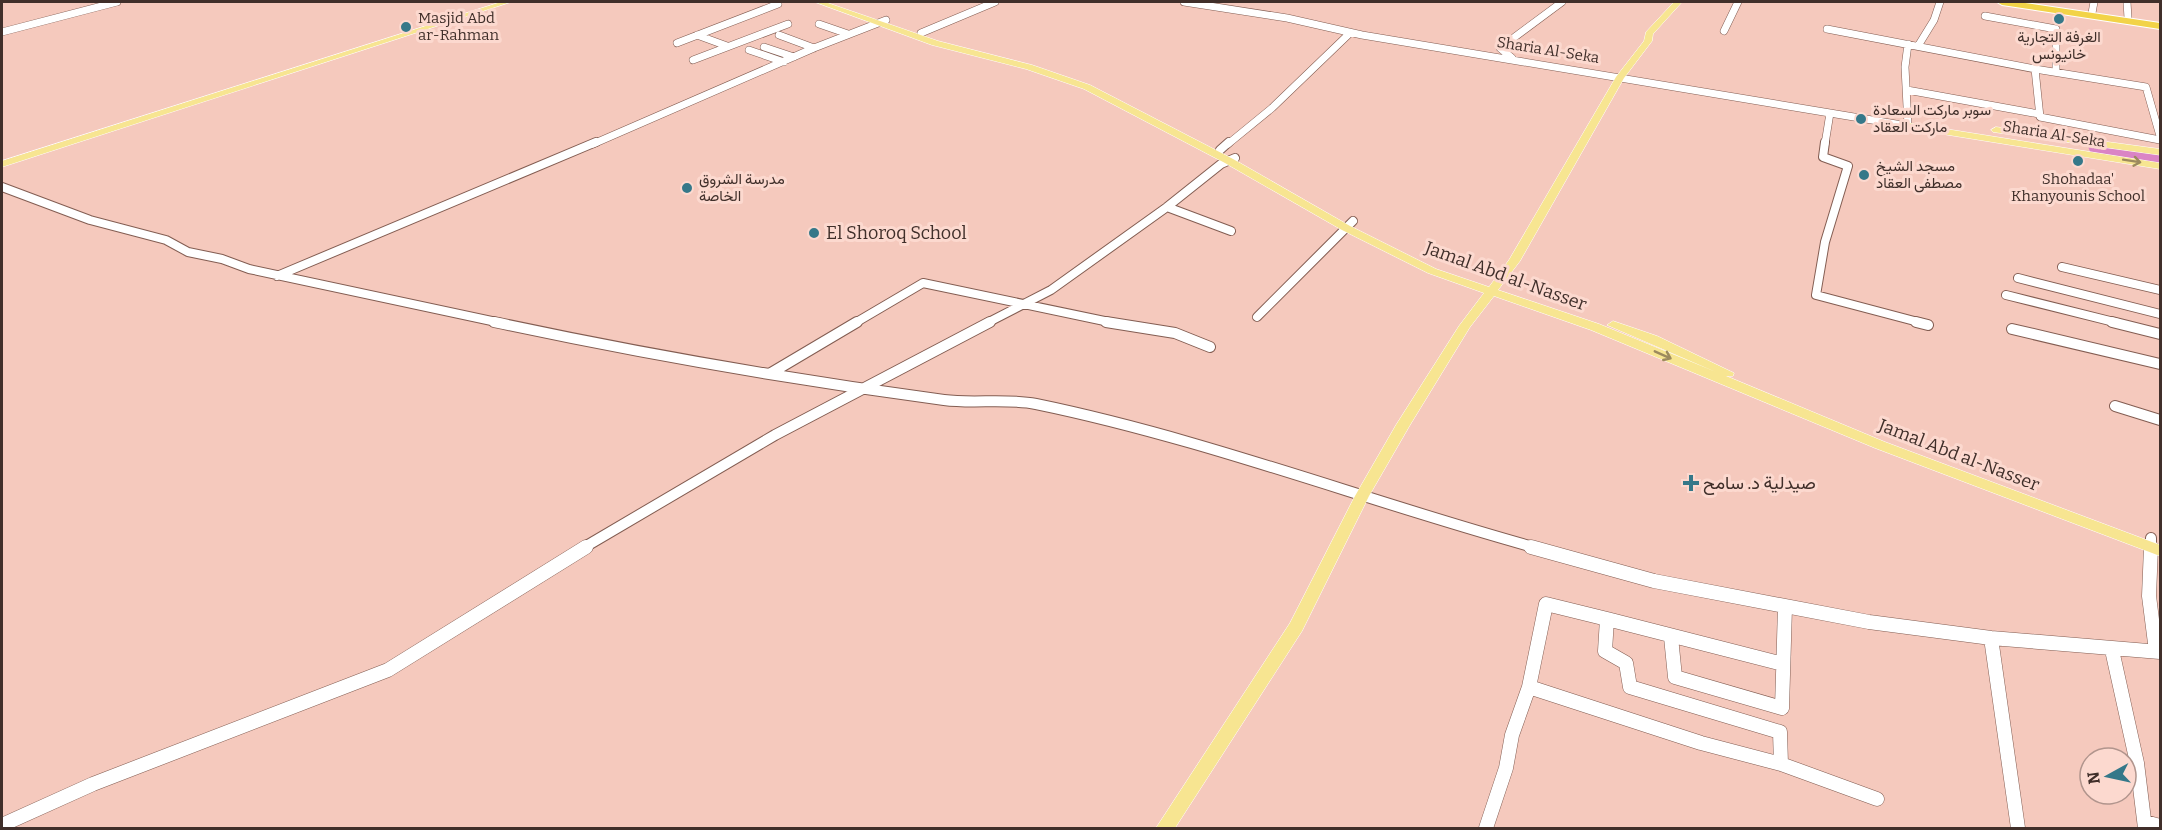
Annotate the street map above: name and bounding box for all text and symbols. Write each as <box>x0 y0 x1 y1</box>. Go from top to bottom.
place label: Masjid Abd ar-Rahman <box>418 9 499 44</box>
marker: الغرفة التجارية خانيونس <box>2052 12 2066 26</box>
marker: Masjid Abd ar-Rahman <box>399 20 413 34</box>
place label: الغرفة التجارية خانيونس <box>2017 28 2101 64</box>
street label: Sharia Al-Seka <box>1496 33 1600 67</box>
place label: سوبر ماركت السعادة ماركت العقاد <box>1873 101 1991 136</box>
marker: سوبر ماركت السعادة ماركت العقاد <box>1854 112 1868 126</box>
street label: Sharia Al-Seka <box>2002 117 2106 151</box>
marker: Shohadaa' Khanyounis School <box>2071 154 2085 168</box>
one-way arrow <box>2121 156 2141 167</box>
place label: مسجد الشيخ مصطفى العقاد <box>1876 157 1962 193</box>
marker: مسجد الشيخ مصطفى العقاد <box>1857 168 1871 182</box>
place label: مدرسة الشروق الخاصة <box>699 170 785 205</box>
place label: Shohadaa' Khanyounis School <box>2011 170 2145 205</box>
marker: مدرسة الشروق الخاصة <box>680 181 694 195</box>
place label: El Shoroq School <box>826 222 967 244</box>
marker: El Shoroq School <box>807 226 821 240</box>
street label: Jamal Abd al-Nasser <box>1421 236 1590 316</box>
one-way arrow <box>1654 350 1672 362</box>
street label: Jamal Abd al-Nasser <box>1875 414 2043 496</box>
place label: صيدلية د. سامح <box>1703 472 1816 495</box>
marker: صيدلية د. سامح <box>1684 476 1698 490</box>
north arrow <box>2078 746 2138 806</box>
text: N <box>2083 771 2104 785</box>

